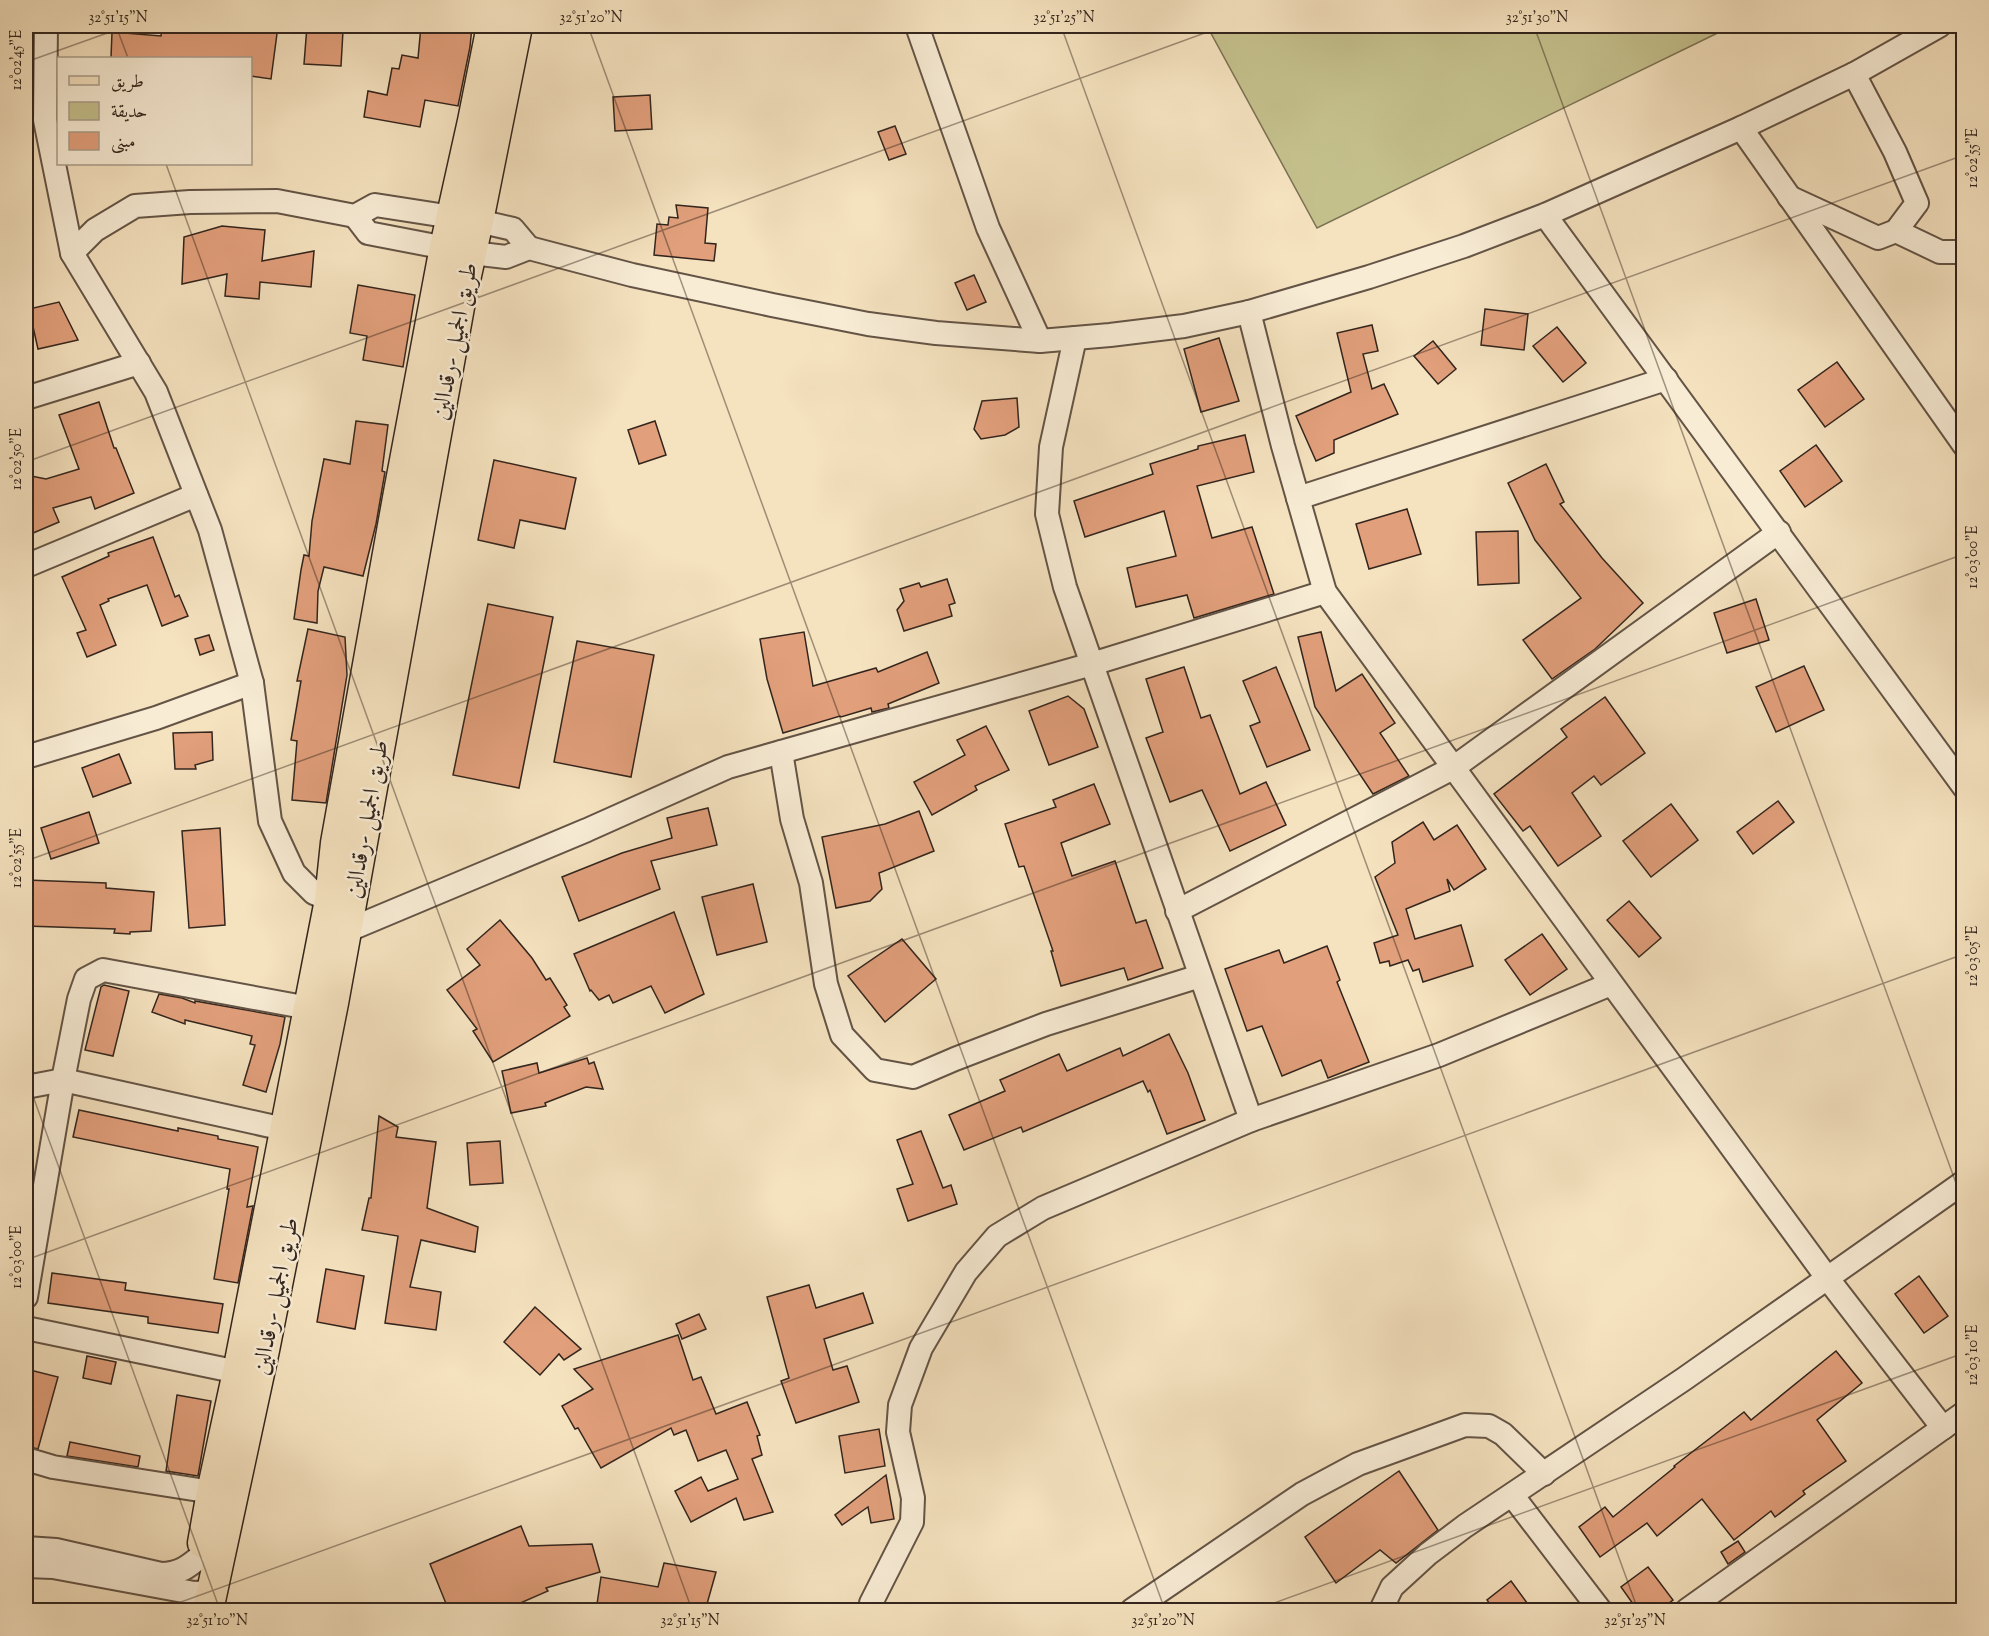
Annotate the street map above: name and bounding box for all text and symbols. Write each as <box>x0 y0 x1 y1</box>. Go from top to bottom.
text: 32°51'15"N <box>88 8 148 29</box>
text: 32°51'20"N <box>559 8 623 29</box>
text: 32°51'25"N <box>1033 8 1095 29</box>
text: 32°51'30"N <box>1506 8 1568 29</box>
text: 12°02'45"E <box>7 30 28 90</box>
legend <box>57 57 252 165</box>
text: طريق <box>111 70 144 96</box>
text: حديقة <box>111 100 147 126</box>
text: 12°02'55"E <box>1963 128 1984 188</box>
text: مبنى <box>111 130 136 156</box>
street label: طريق الجميل -رقدالين <box>424 260 488 423</box>
text: 12°02'50"E <box>7 428 28 490</box>
text: 12°03'00"E <box>1963 525 1984 589</box>
street label: طريق الجميل -رقدالين <box>337 738 399 901</box>
text: 12°02'55"E <box>7 828 28 888</box>
text: 12°03'05"E <box>1963 926 1984 986</box>
street label: طريق الجميل -رقدالين <box>245 1215 309 1378</box>
text: 12°03'00"E <box>7 1225 28 1289</box>
text: 12°03'10"E <box>1963 1324 1984 1386</box>
text: 32°51'10"N <box>186 1611 248 1632</box>
text: 32°51'15"N <box>660 1611 720 1632</box>
text: 32°51'20"N <box>1131 1611 1195 1632</box>
text: 32°51'25"N <box>1604 1611 1666 1632</box>

